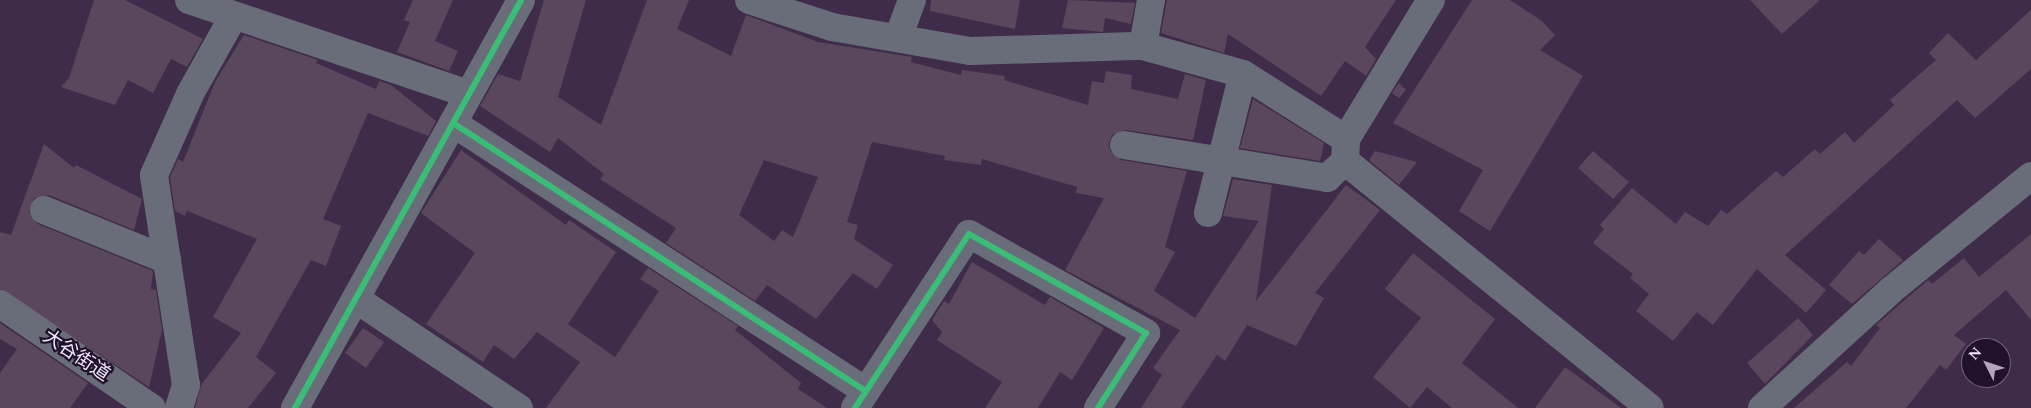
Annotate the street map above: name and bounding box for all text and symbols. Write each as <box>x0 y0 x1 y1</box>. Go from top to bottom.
street label: 大谷街道 <box>38 325 114 387</box>
north arrow <box>1961 338 2011 388</box>
text: N <box>1963 342 1987 365</box>

